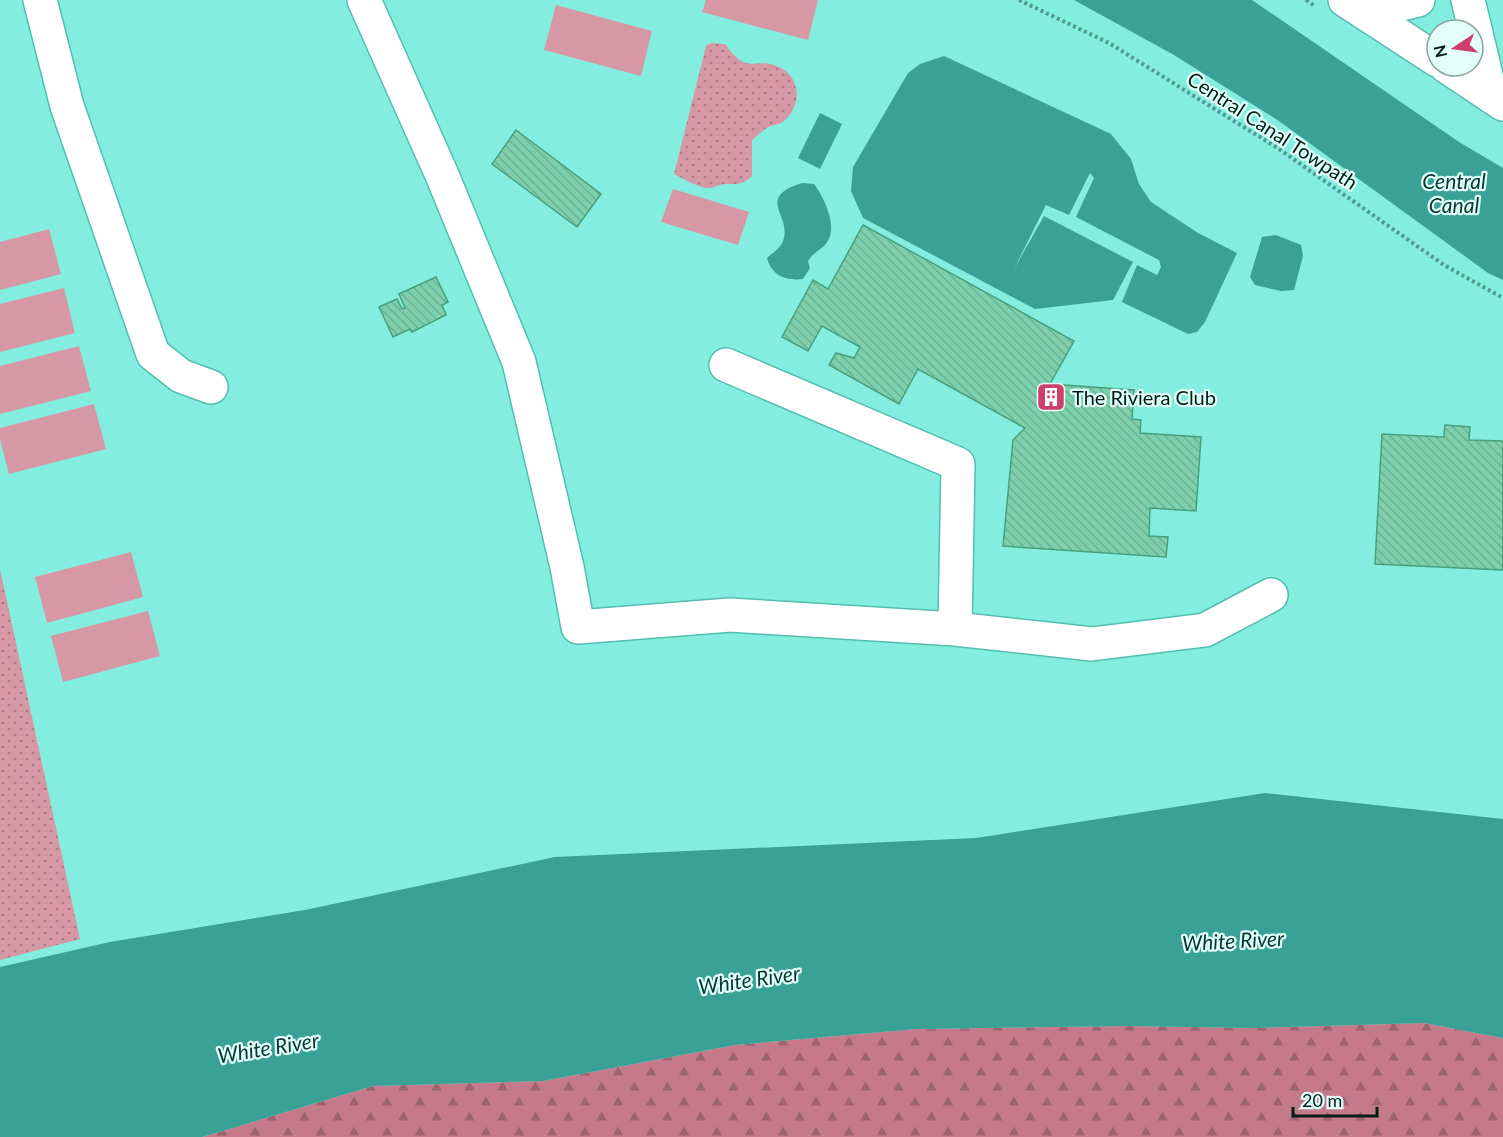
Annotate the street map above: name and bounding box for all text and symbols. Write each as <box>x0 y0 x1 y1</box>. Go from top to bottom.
north arrow <box>1425 18 1485 78</box>
text: N <box>1429 43 1451 60</box>
street label: Central Canal Towpath <box>1183 66 1363 194</box>
water label: Central Canal <box>1422 168 1486 217</box>
building icon: The Riviera Club <box>1035 381 1067 413</box>
place label: The Riviera Club <box>1072 385 1216 409</box>
water label: White River <box>1181 925 1285 955</box>
water label: White River <box>697 959 802 998</box>
water label: White River <box>216 1027 321 1067</box>
scale bar <box>1293 1080 1377 1118</box>
text: 20 m <box>1302 1089 1342 1111</box>

